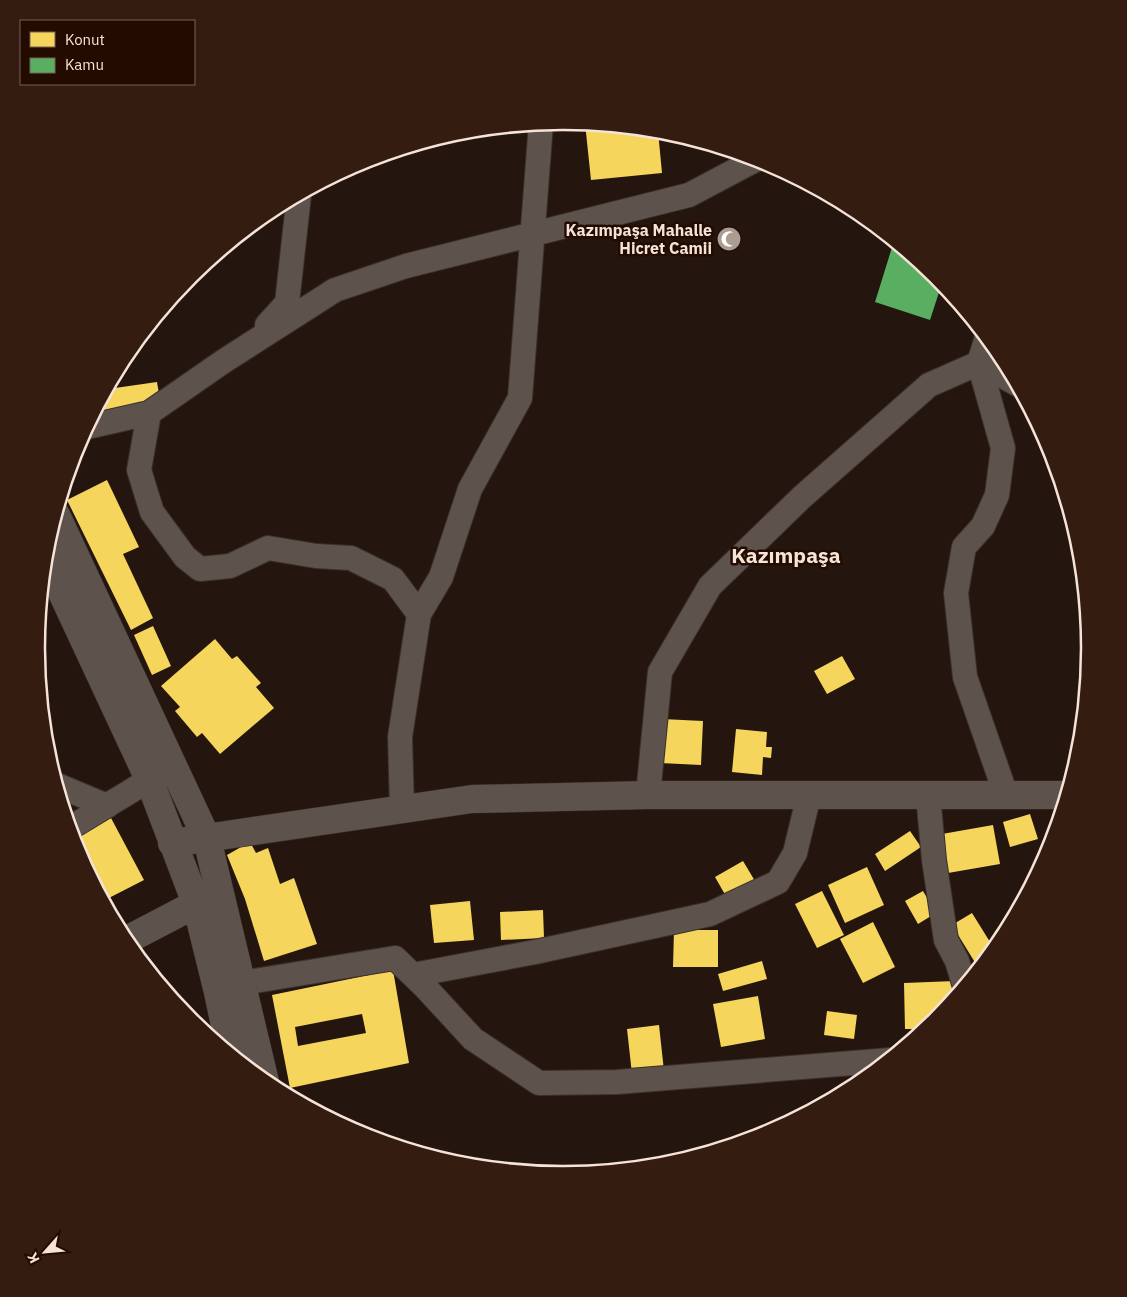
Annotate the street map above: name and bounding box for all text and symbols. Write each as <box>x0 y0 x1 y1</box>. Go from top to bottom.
legend <box>20 20 195 85</box>
text: Konut <box>65 30 105 49</box>
text: Kamu <box>65 55 104 74</box>
place label: Kazımpaşa Mahalle Hicret Camii <box>566 220 712 258</box>
mosque icon: Kazımpaşa Mahalle Hicret Camii <box>716 226 742 252</box>
district label: Kazımpaşa <box>731 541 841 569</box>
north arrow <box>20 1227 70 1277</box>
text: K <box>23 1249 44 1266</box>

